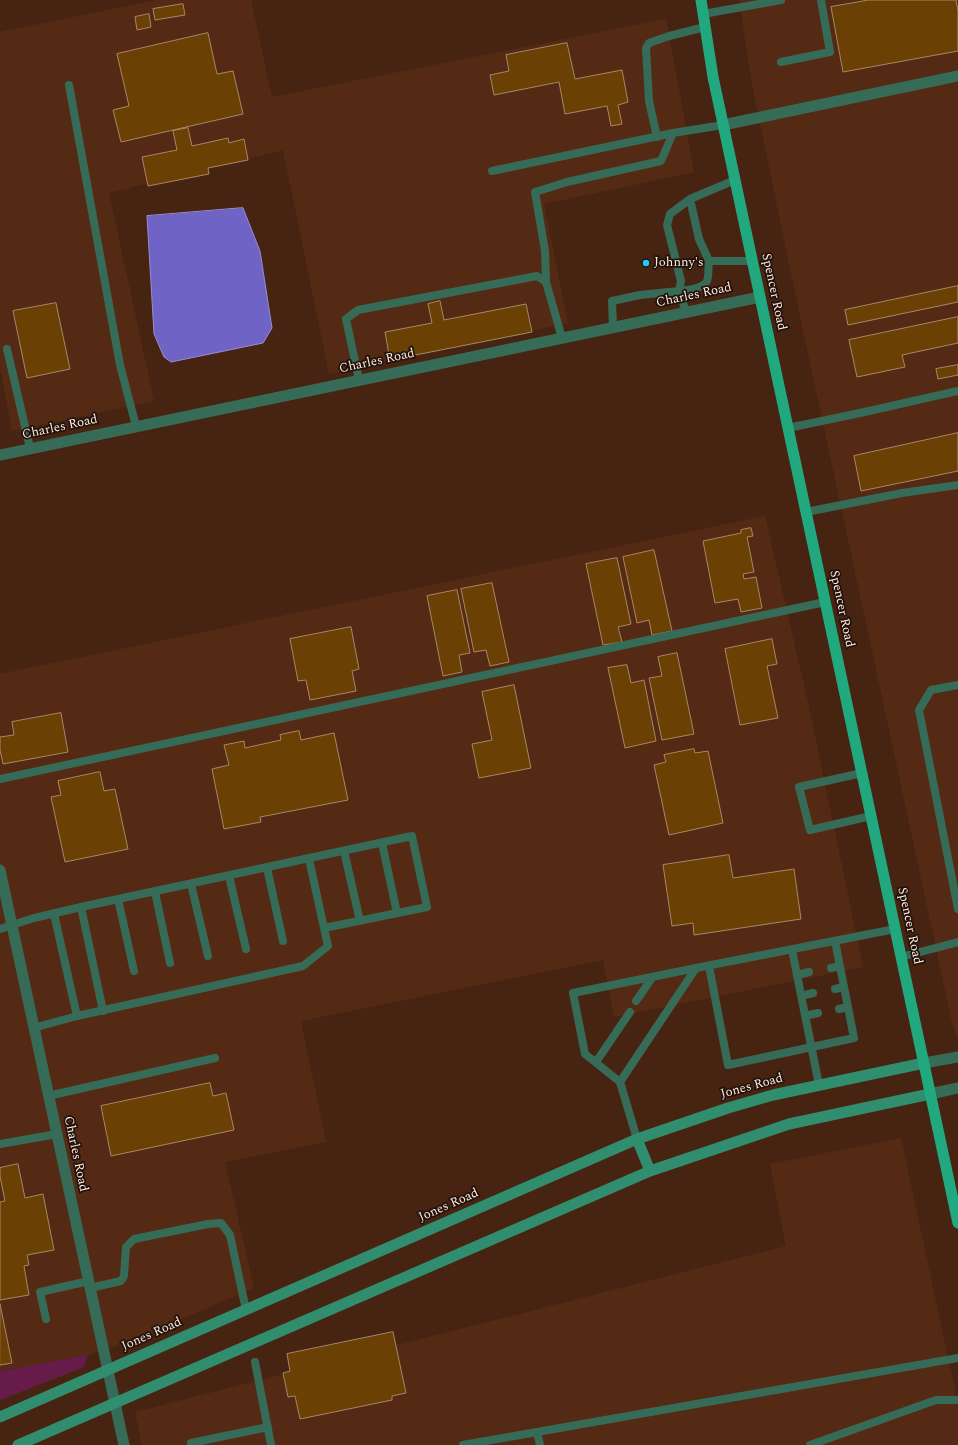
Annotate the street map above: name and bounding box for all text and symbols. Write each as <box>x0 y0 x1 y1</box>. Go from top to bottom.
street label: Spencer Road <box>757 252 789 332</box>
place label: Johnny's <box>654 255 704 271</box>
marker: Johnny's <box>641 258 651 268</box>
street label: Charles Road <box>655 280 733 312</box>
street label: Charles Road <box>338 346 416 378</box>
street label: Charles Road <box>21 412 99 444</box>
street label: Spencer Road <box>825 569 857 649</box>
street label: Spencer Road <box>893 886 925 966</box>
street label: Jones Road <box>719 1071 785 1103</box>
street label: Charles Road <box>59 1115 91 1193</box>
street label: Jones Road <box>417 1186 481 1226</box>
street label: Jones Road <box>120 1315 184 1355</box>

